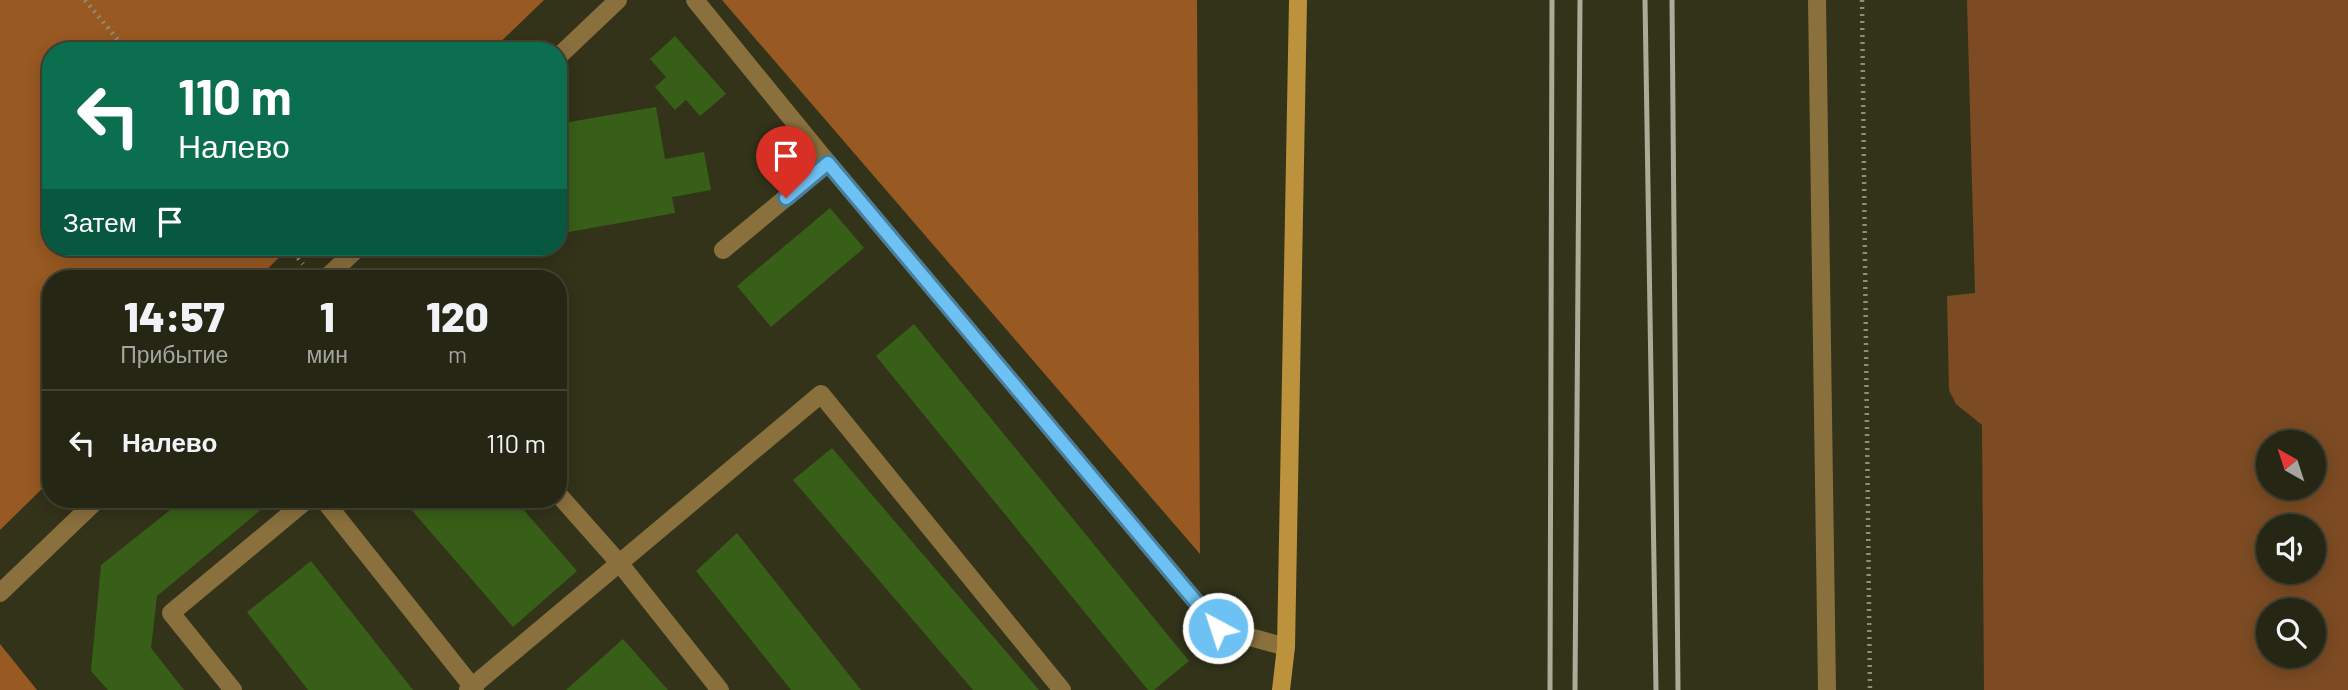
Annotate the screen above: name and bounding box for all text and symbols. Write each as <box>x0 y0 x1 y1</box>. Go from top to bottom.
text: 110 m <box>178 66 292 125</box>
icon: left <box>63 70 154 161</box>
text: Налево <box>178 126 290 164</box>
pin <box>756 126 816 198</box>
icon: arrive <box>767 137 805 175</box>
icon: arrive <box>151 203 189 241</box>
text: Затем <box>63 206 137 237</box>
text: 14:57 <box>124 290 225 340</box>
text: 1 <box>320 290 335 340</box>
text: 120 <box>426 290 489 340</box>
text: Прибытие <box>120 340 228 368</box>
text: мин <box>306 340 348 368</box>
text: m <box>448 340 467 368</box>
icon: left <box>63 424 101 462</box>
text: Налево <box>122 426 217 457</box>
text: 110 m <box>486 427 546 458</box>
north arrow <box>2256 430 2326 500</box>
map controls <box>2256 430 2326 668</box>
button: sound <box>2256 514 2326 584</box>
position arrow <box>1181 591 1255 665</box>
button: search <box>2256 598 2326 668</box>

